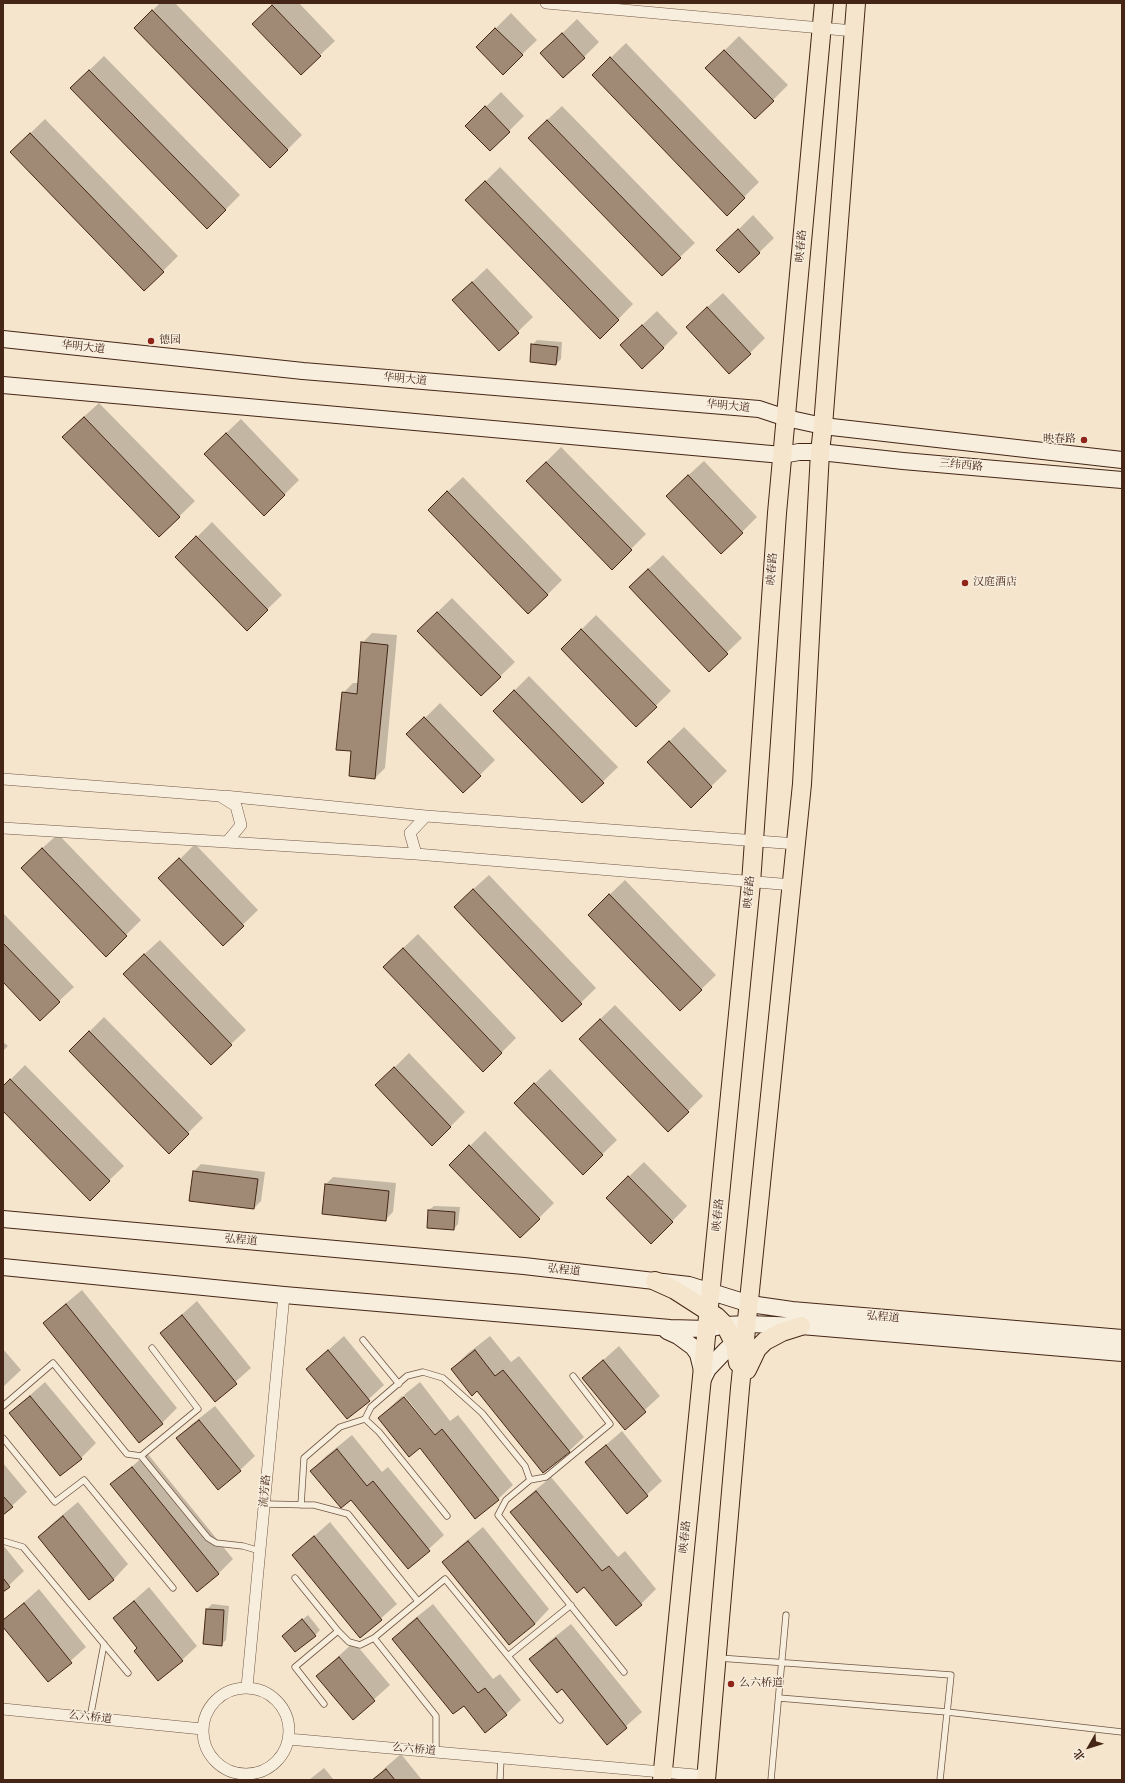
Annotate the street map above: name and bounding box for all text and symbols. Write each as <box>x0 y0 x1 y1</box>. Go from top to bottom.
street label: 映春路 <box>794 229 810 263</box>
place label: 德园 <box>159 334 181 348</box>
marker: 德园 <box>146 336 156 346</box>
street label: 华明大道 <box>60 339 106 357</box>
street label: 华明大道 <box>383 372 427 388</box>
street label: 华明大道 <box>706 399 750 415</box>
place label: 映春路 <box>1043 433 1076 447</box>
marker: 映春路 <box>1079 435 1089 445</box>
street label: 三纬西路 <box>939 458 983 474</box>
street label: 映春路 <box>765 552 781 586</box>
place label: 汉庭酒店 <box>973 576 1017 590</box>
marker: 汉庭酒店 <box>960 578 970 588</box>
street label: 映春路 <box>742 875 758 909</box>
street label: 映春路 <box>711 1198 727 1232</box>
street label: 弘程道 <box>224 1233 258 1249</box>
street label: 弘程道 <box>547 1263 581 1279</box>
street label: 弘程道 <box>866 1310 900 1326</box>
street label: 流芳路 <box>258 1474 274 1508</box>
street label: 映春路 <box>678 1520 694 1554</box>
place label: 么六桥道 <box>739 1677 783 1691</box>
marker: 么六桥道 <box>726 1679 736 1689</box>
street label: 么六桥道 <box>67 1709 113 1727</box>
north arrow <box>1069 1727 1109 1767</box>
street label: 么六桥道 <box>392 1742 436 1758</box>
text: 北 <box>1071 1746 1089 1763</box>

